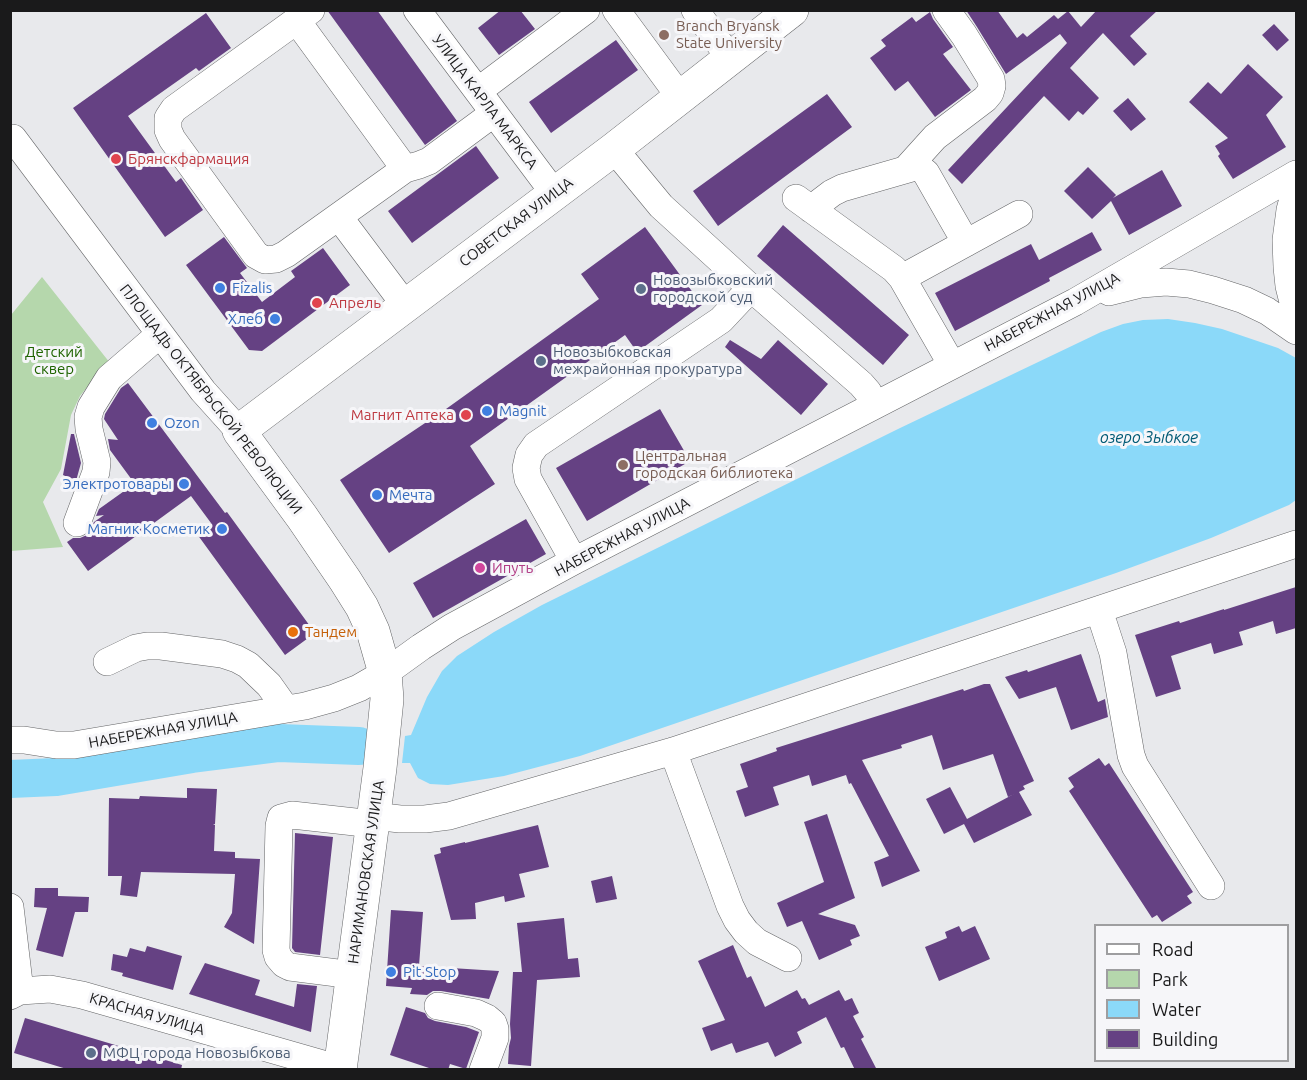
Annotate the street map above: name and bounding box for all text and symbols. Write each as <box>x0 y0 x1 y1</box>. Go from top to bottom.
place label: Branch Bryansk State University <box>676 17 782 52</box>
marker: Branch Bryansk State University <box>657 28 671 42</box>
street label: УЛИЦА КАРЛА МАРКСА <box>429 31 541 173</box>
place label: Брянскфармация <box>128 150 249 168</box>
marker: Брянскфармация <box>109 152 123 166</box>
street label: СОВЕТСКАЯ УЛИЦА <box>456 173 576 271</box>
street label: НАБЕРЕЖНАЯ УЛИЦА <box>981 269 1123 355</box>
place label: Новозыбковский городской суд <box>653 271 773 306</box>
place label: Fizalis <box>232 279 272 297</box>
street label: ПЛОЩАДЬ ОКТЯБРЬСКОЙ РЕВОЛЮЦИИ <box>116 281 306 517</box>
marker: Fizalis <box>213 281 227 295</box>
marker: Новозыбковский городской суд <box>634 282 648 296</box>
place label: Апрель <box>329 294 381 312</box>
marker: Апрель <box>310 296 324 310</box>
place label: Хлеб <box>228 310 263 328</box>
marker: Хлеб <box>268 312 282 326</box>
park label: Детский сквер <box>25 343 83 378</box>
place label: Новозыбковская межрайонная прокуратура <box>553 343 743 378</box>
marker: Новозыбковская межрайонная прокуратура <box>534 354 548 368</box>
place label: Magnit <box>499 402 546 420</box>
marker: Magnit <box>480 404 494 418</box>
place label: Магнит Аптека <box>351 406 454 424</box>
marker: Магнит Аптека <box>459 408 473 422</box>
place label: Ozon <box>164 414 200 432</box>
marker: Ozon <box>145 416 159 430</box>
water label: озеро Зыбкое <box>1100 428 1198 448</box>
place label: Центральная городская библиотека <box>635 447 793 482</box>
marker: Центральная городская библиотека <box>616 458 630 472</box>
place label: Электротовары <box>63 475 172 493</box>
marker: Электротовары <box>177 477 191 491</box>
place label: Мечта <box>389 486 433 504</box>
marker: Мечта <box>370 488 384 502</box>
street label: НАБЕРЕЖНАЯ УЛИЦА <box>551 494 693 580</box>
place label: Магник Косметик <box>87 520 210 538</box>
marker: Магник Косметик <box>215 522 229 536</box>
place label: Ипуть <box>492 559 533 577</box>
marker: Ипуть <box>473 561 487 575</box>
place label: Тандем <box>305 623 357 641</box>
marker: Тандем <box>286 625 300 639</box>
street label: НАБЕРЕЖНАЯ УЛИЦА <box>87 708 239 752</box>
street label: НАРИМАНОВСКАЯ УЛИЦА <box>344 779 388 965</box>
legend <box>1094 924 1289 1062</box>
text: Road <box>1152 939 1194 959</box>
place label: Pit Stop <box>403 963 456 981</box>
marker: Pit Stop <box>384 965 398 979</box>
text: Park <box>1152 969 1188 989</box>
street label: КРАСНАЯ УЛИЦА <box>87 989 207 1039</box>
text: Water <box>1152 999 1201 1019</box>
text: Building <box>1152 1029 1218 1049</box>
place label: МФЦ города Новозыбкова <box>103 1044 291 1062</box>
marker: МФЦ города Новозыбкова <box>84 1046 98 1060</box>

